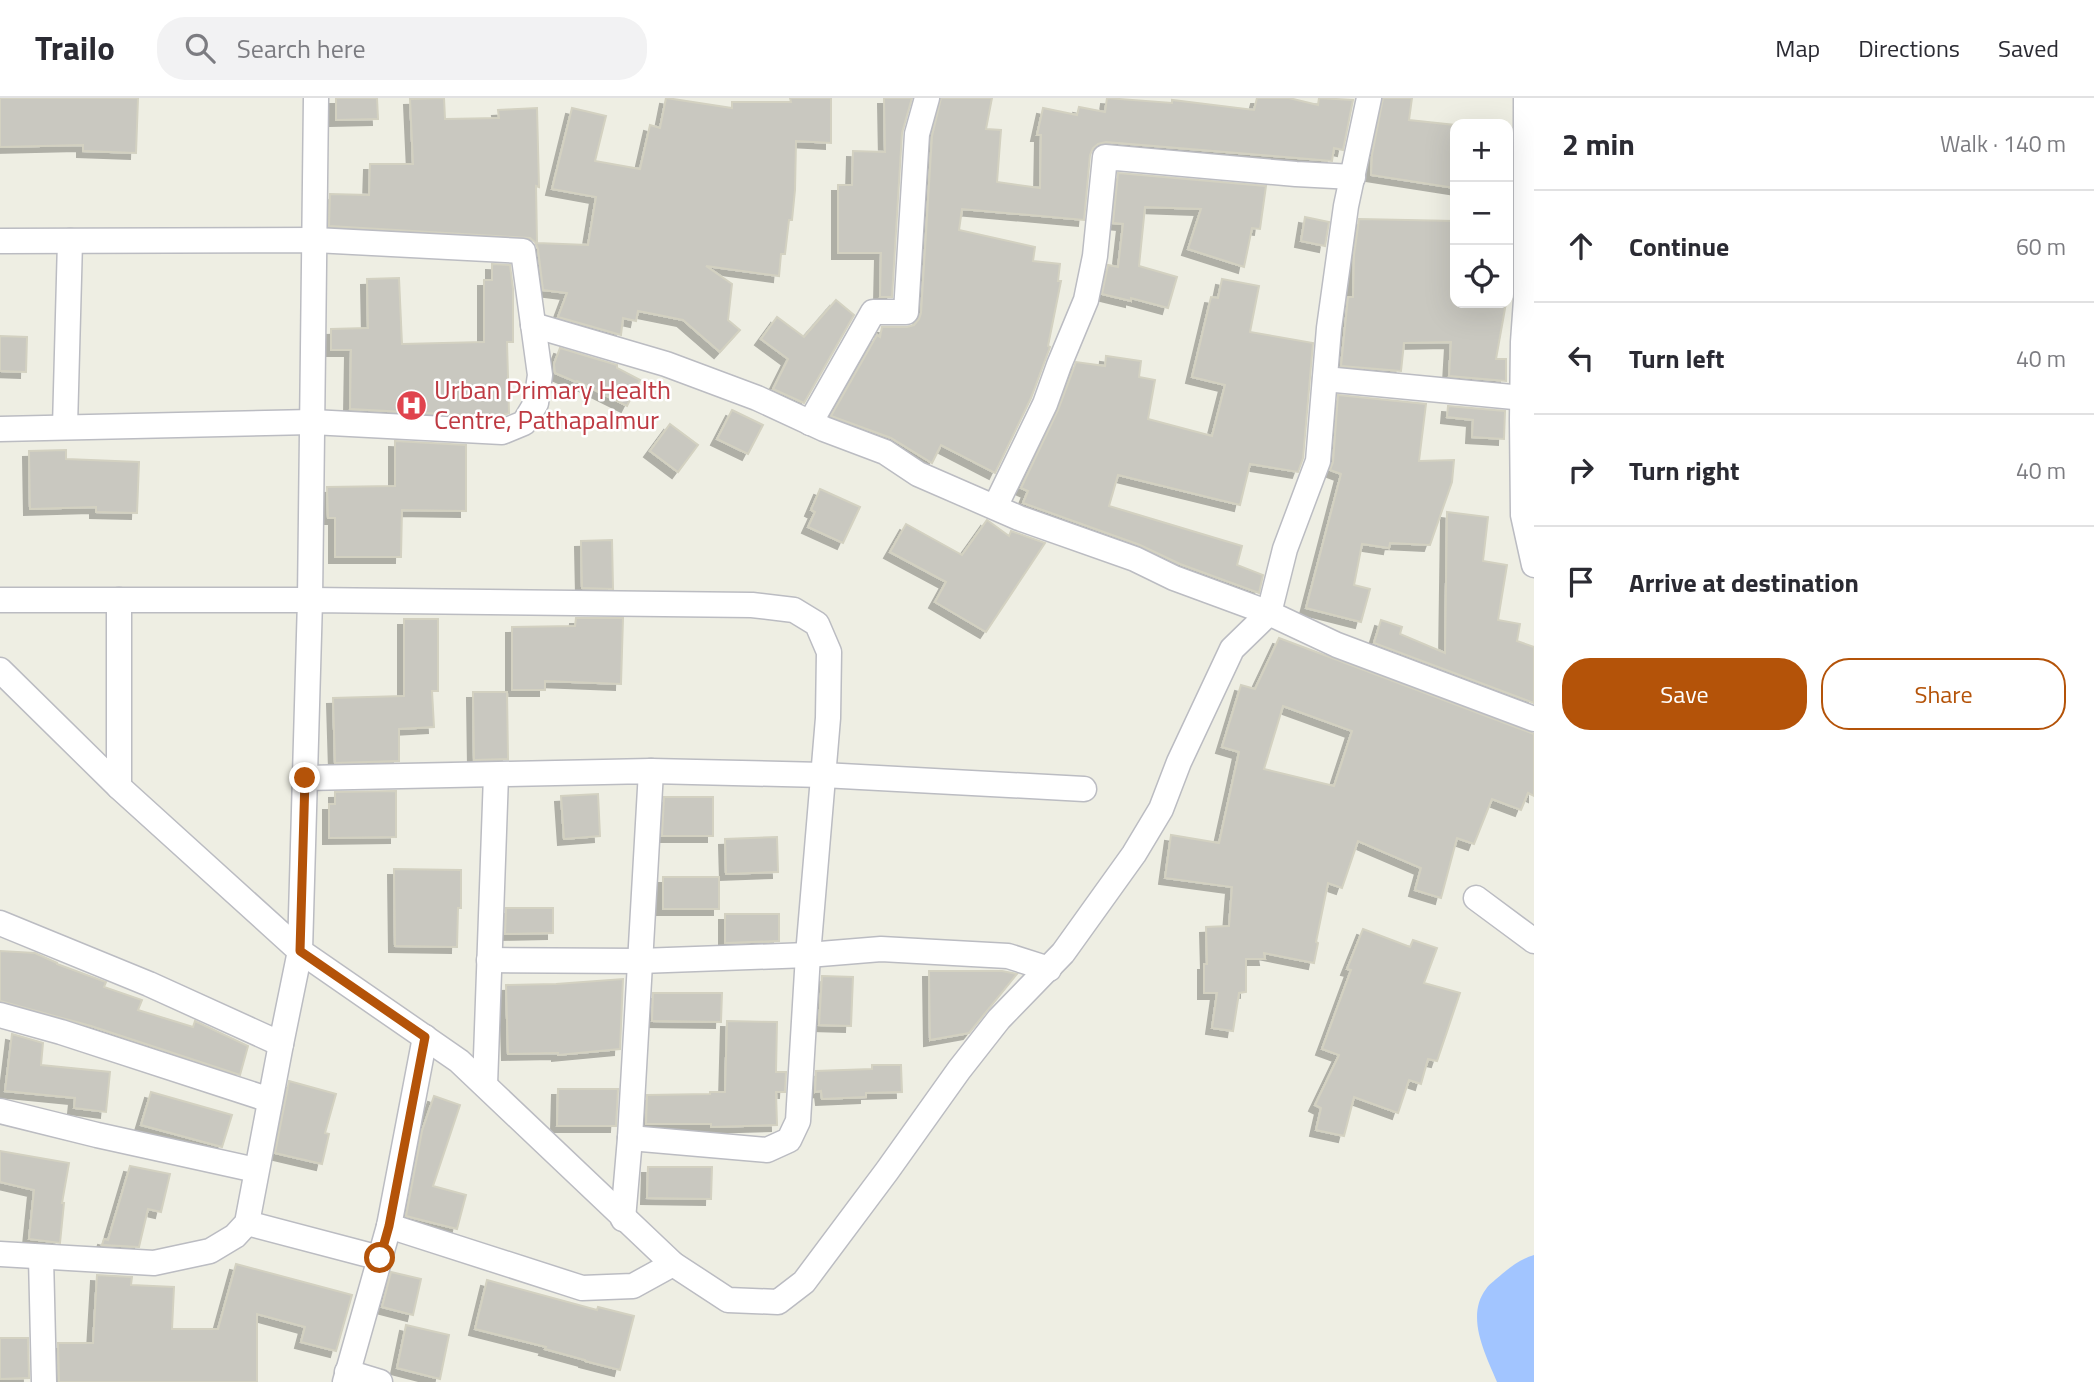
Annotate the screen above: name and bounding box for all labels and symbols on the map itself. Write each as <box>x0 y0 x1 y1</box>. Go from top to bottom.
place label: Urban Primary Health Centre, Pathapalmur <box>434 370 671 439</box>
hospital icon: Urban Primary Health Centre, Pathapalmur <box>394 388 428 422</box>
route end <box>289 762 320 793</box>
route start <box>364 1242 395 1273</box>

